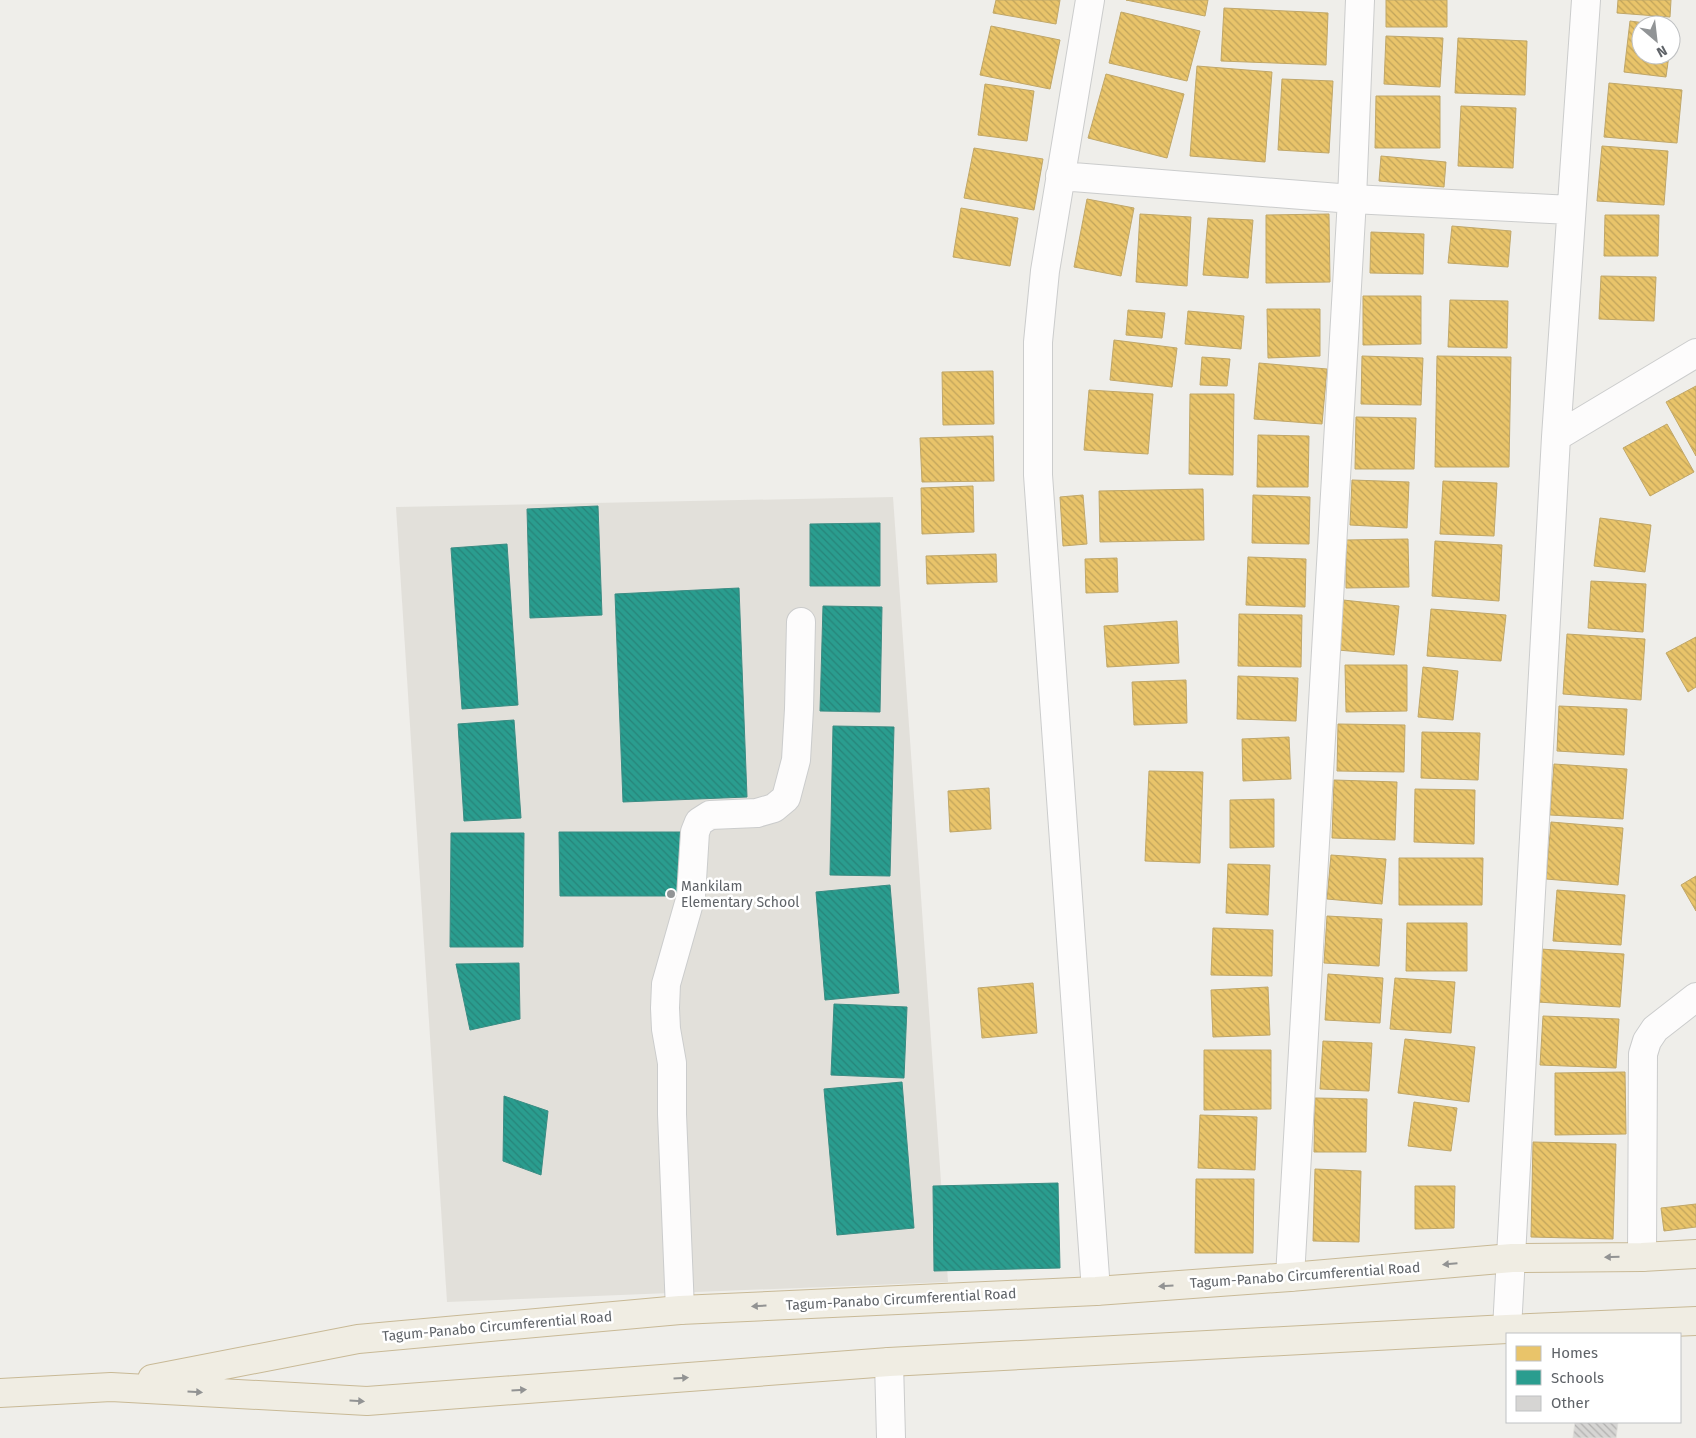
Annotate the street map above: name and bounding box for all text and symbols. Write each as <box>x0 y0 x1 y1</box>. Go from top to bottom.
north arrow <box>1631 15 1681 65</box>
text: N <box>1654 41 1670 61</box>
place label: Mankilam Elementary School <box>681 878 799 911</box>
marker: Mankilam Elementary School <box>665 888 677 900</box>
one-way arrow <box>1604 1253 1620 1261</box>
street label: Tagum-Panabo Circumferential Road <box>1189 1259 1421 1292</box>
one-way arrow <box>1442 1260 1458 1268</box>
one-way arrow <box>1158 1282 1174 1290</box>
street label: Tagum-Panabo Circumferential Road <box>785 1285 1017 1314</box>
one-way arrow <box>751 1302 767 1310</box>
street label: Tagum-Panabo Circumferential Road <box>381 1308 613 1345</box>
legend <box>1506 1333 1681 1423</box>
text: Homes <box>1551 1344 1598 1362</box>
text: Schools <box>1551 1369 1604 1387</box>
one-way arrow <box>673 1374 689 1382</box>
one-way arrow <box>511 1386 527 1394</box>
one-way arrow <box>187 1388 203 1396</box>
text: Other <box>1551 1394 1590 1412</box>
one-way arrow <box>349 1397 365 1405</box>

